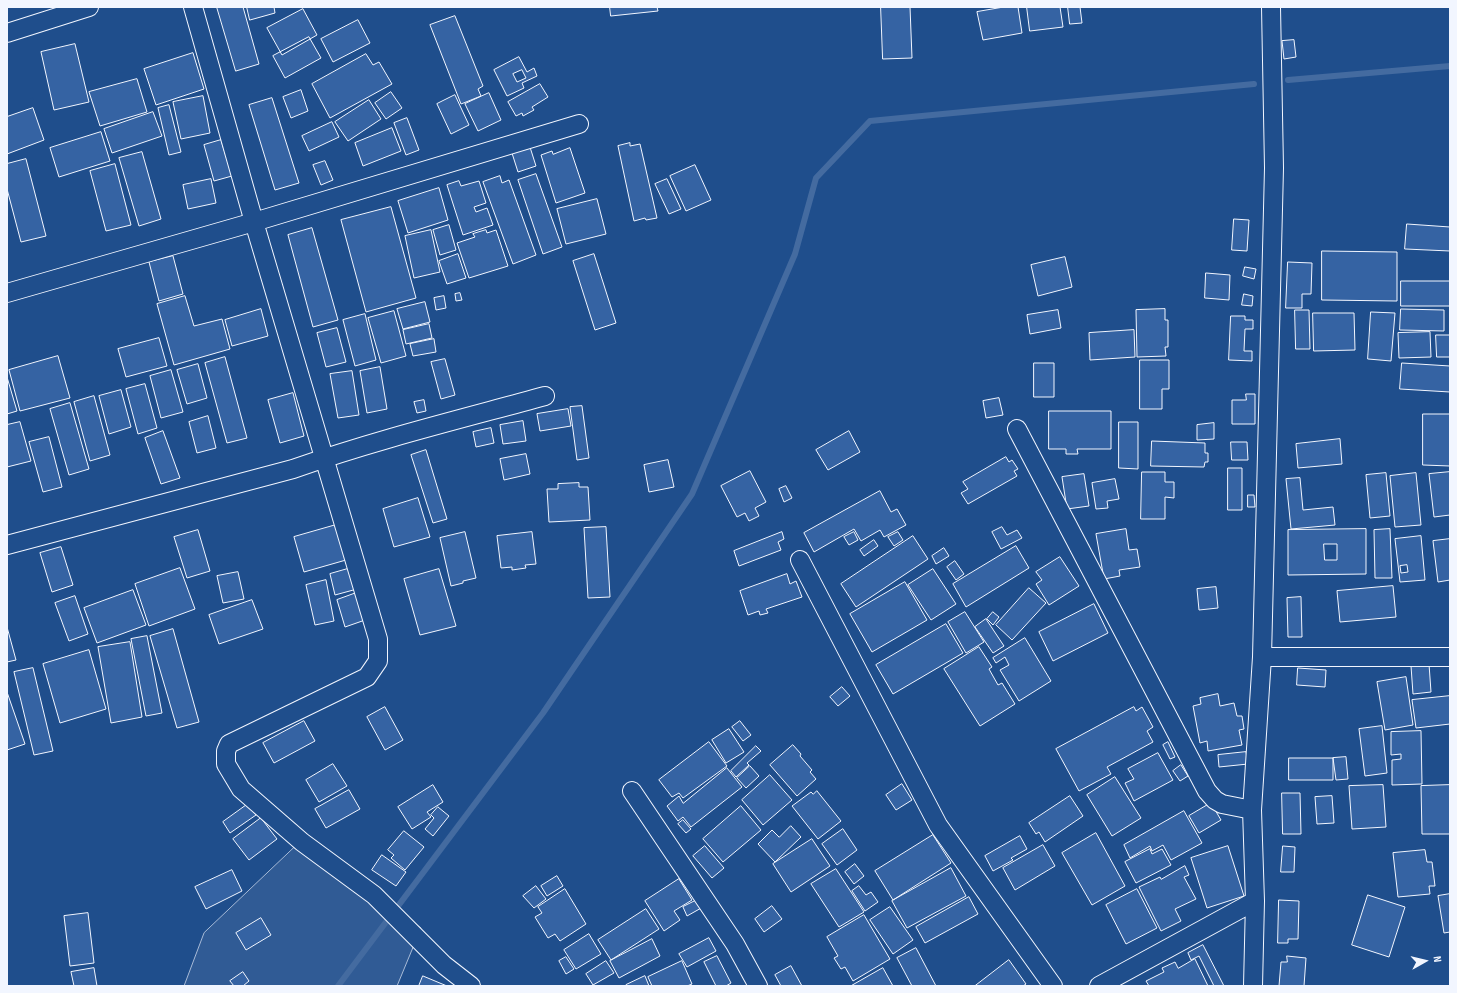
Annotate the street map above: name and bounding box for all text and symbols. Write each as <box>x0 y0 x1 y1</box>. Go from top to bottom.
north arrow <box>1405 941 1445 981</box>
text: N <box>1431 955 1444 963</box>

